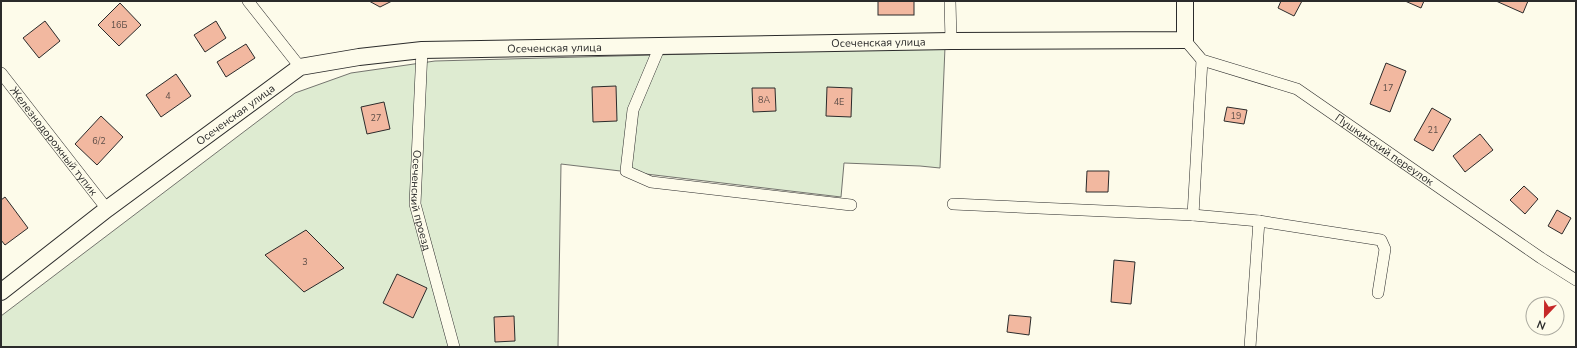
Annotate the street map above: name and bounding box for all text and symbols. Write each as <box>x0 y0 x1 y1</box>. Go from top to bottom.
house number: 16Б <box>111 19 127 31</box>
street label: Осеченская улица <box>831 34 926 51</box>
street label: Осеченская улица <box>507 39 602 56</box>
street label: Осеченская улица <box>193 80 278 149</box>
house number: 17 <box>1383 82 1393 94</box>
street label: Железнодорожный тупик <box>7 83 101 199</box>
house number: 4 <box>165 90 171 102</box>
house number: 8А <box>758 94 770 106</box>
house number: 4Е <box>834 96 844 108</box>
house number: 19 <box>1231 110 1241 122</box>
street label: Пушкинский переулок <box>1332 110 1437 189</box>
house number: 27 <box>371 112 381 124</box>
house number: 21 <box>1428 124 1438 136</box>
house number: 6/2 <box>92 135 106 147</box>
street label: Осеченский проезд <box>407 150 435 253</box>
house number: 3 <box>302 256 308 268</box>
north arrow <box>1525 296 1565 336</box>
text: N <box>1535 316 1548 333</box>

